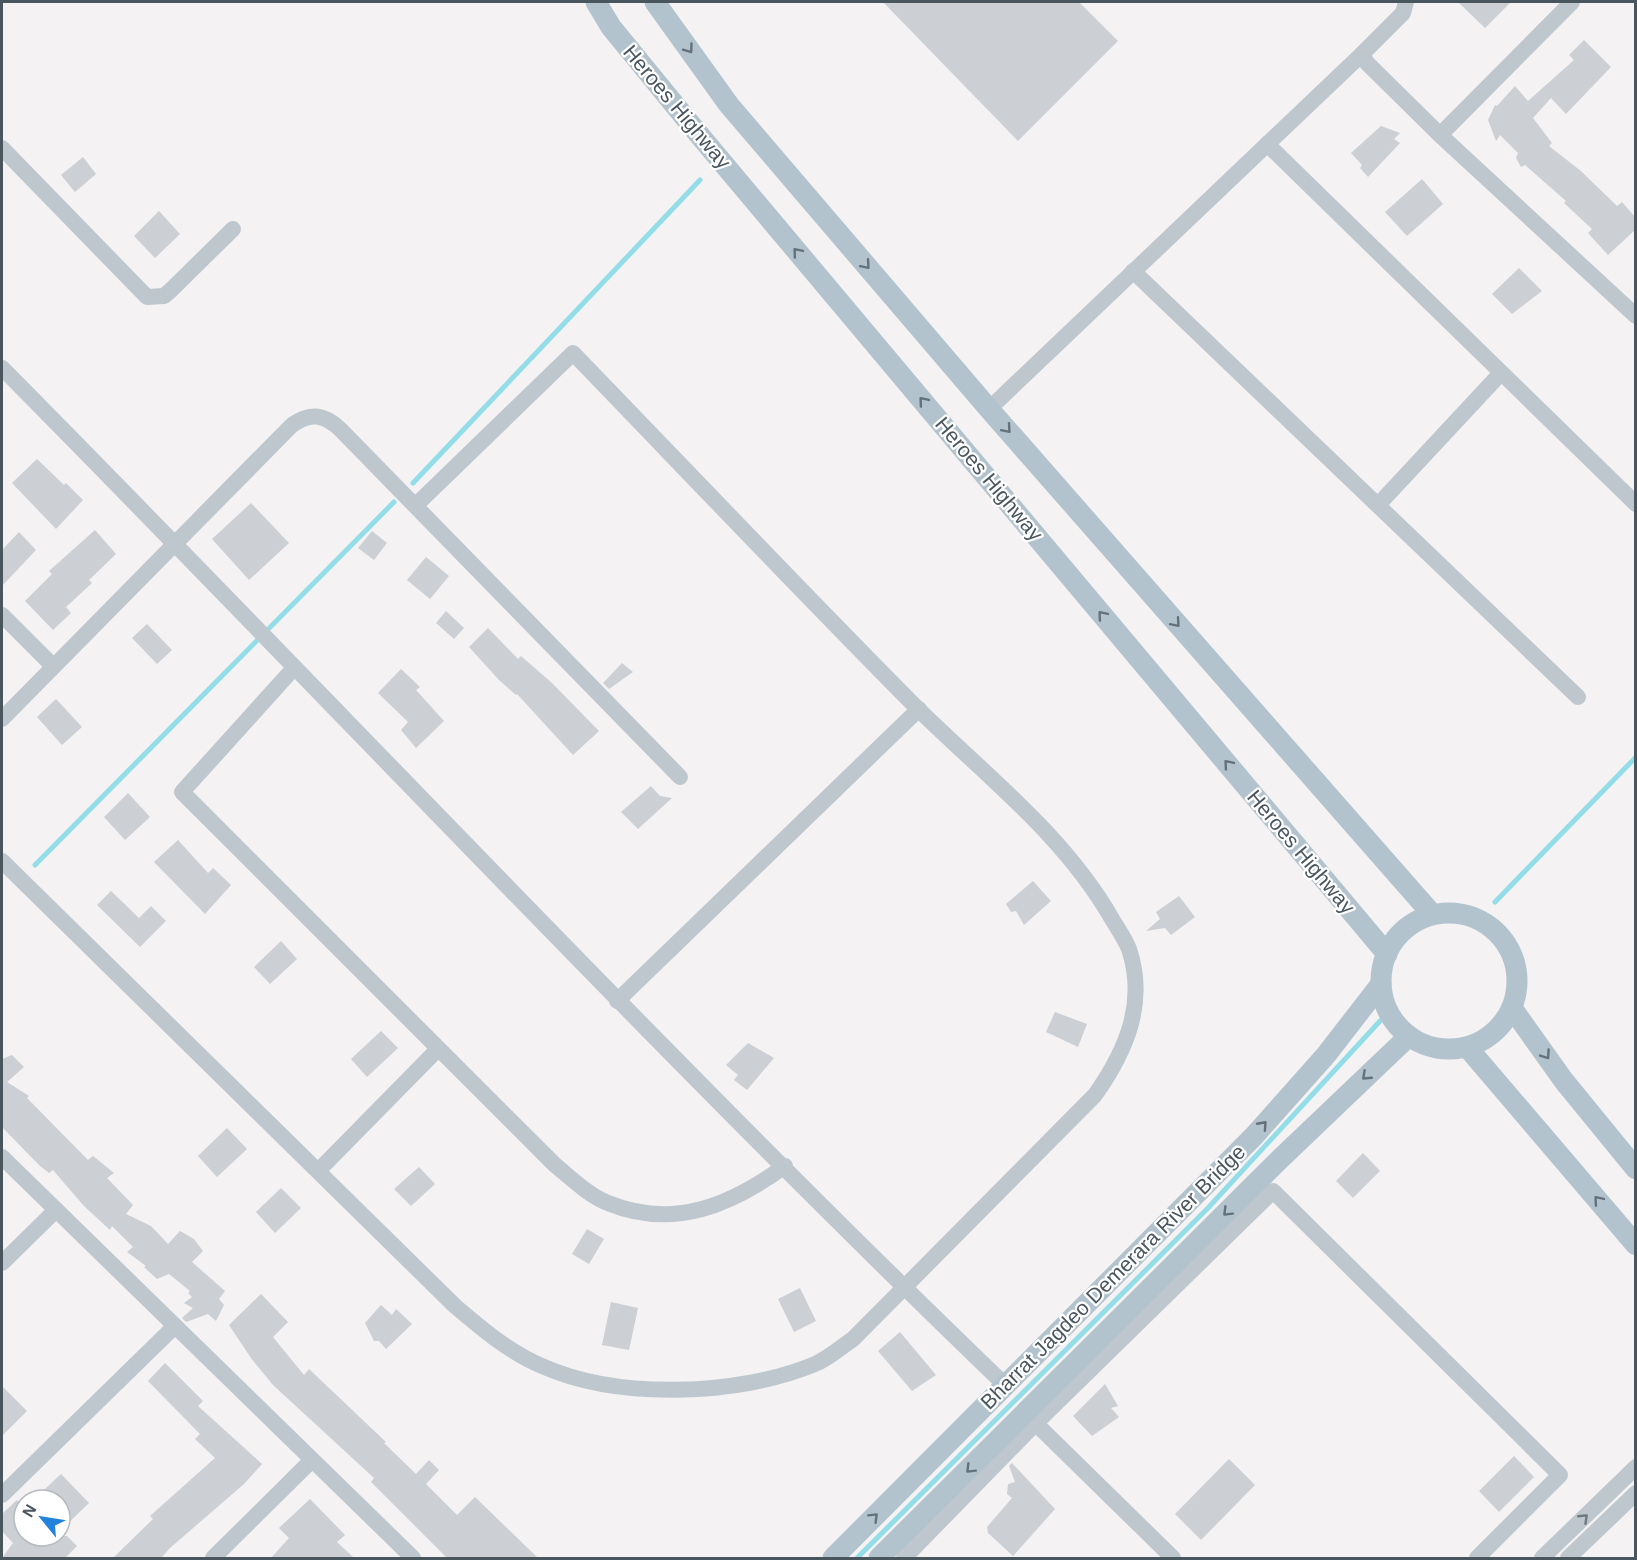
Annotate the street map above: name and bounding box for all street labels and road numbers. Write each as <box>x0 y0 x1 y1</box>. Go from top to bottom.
street label: Heroes Highway <box>619 40 736 173</box>
street label: Heroes Highway <box>931 412 1048 545</box>
street label: Heroes Highway <box>1243 785 1360 918</box>
street label: Bharrat Jagdeo Demerara River Bridge <box>976 1140 1250 1414</box>

